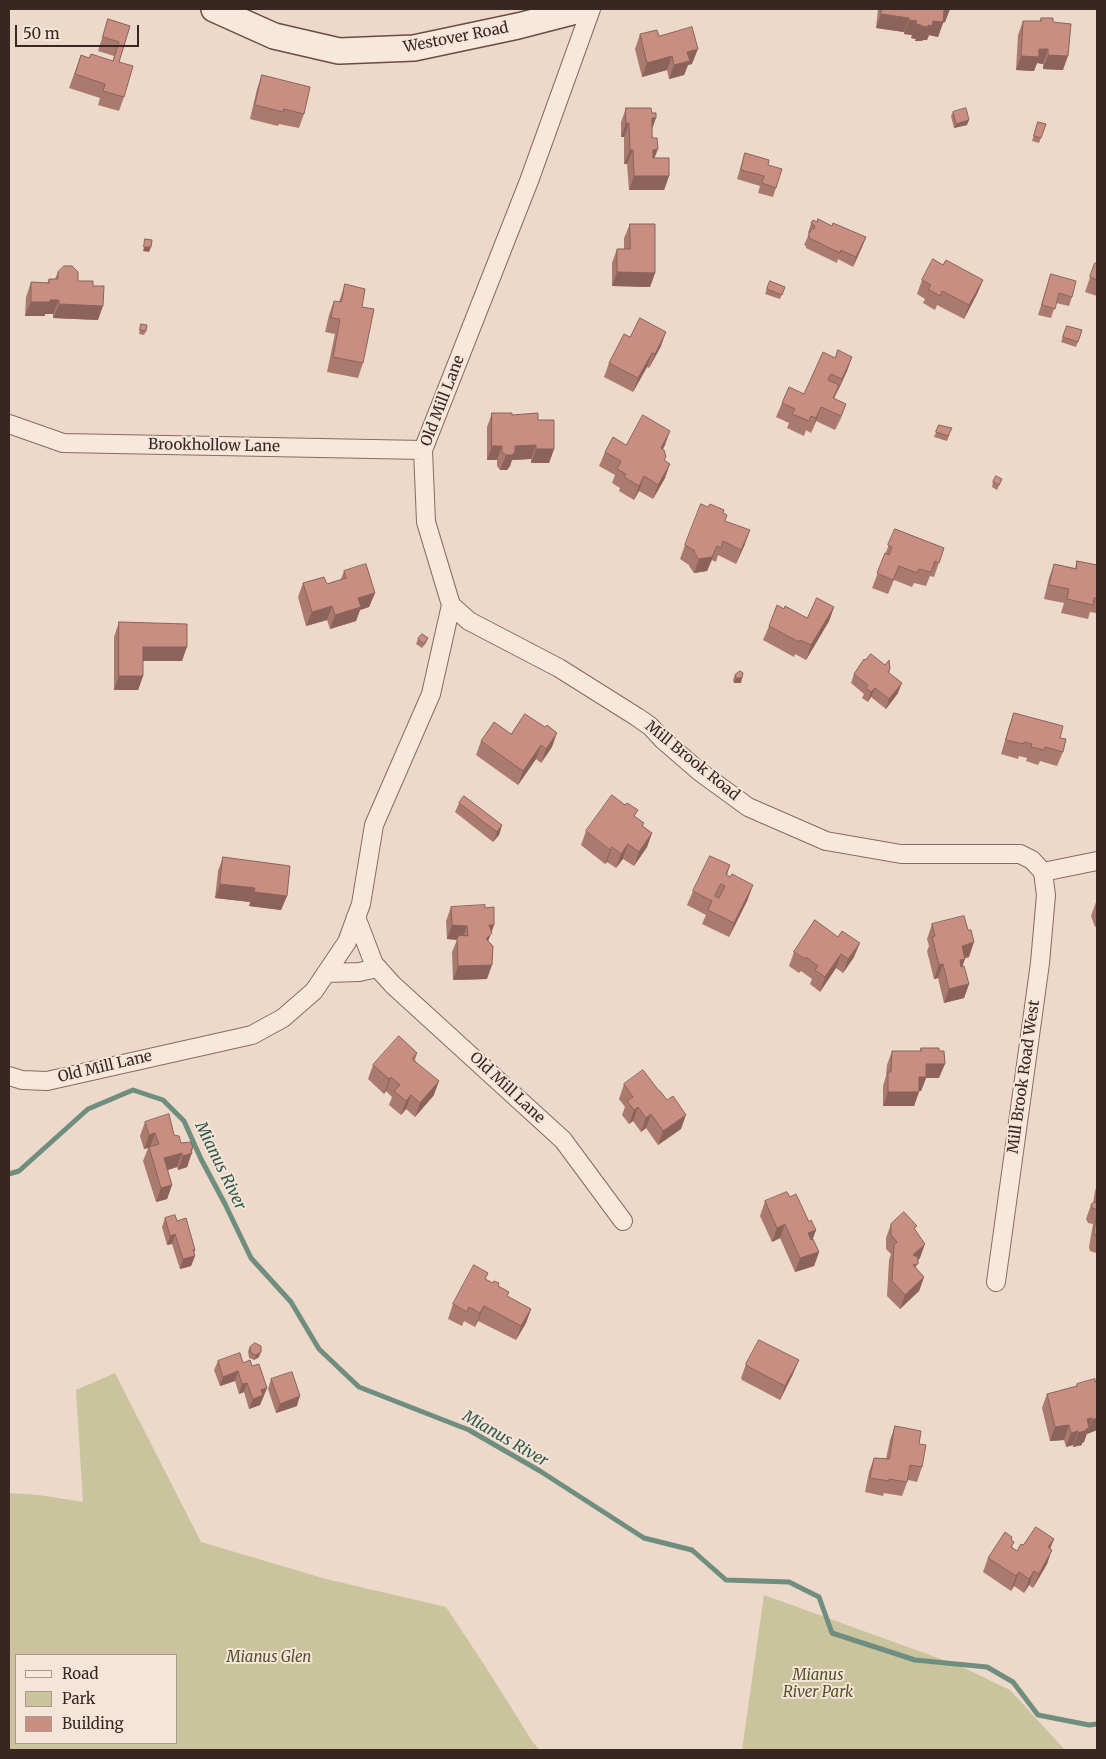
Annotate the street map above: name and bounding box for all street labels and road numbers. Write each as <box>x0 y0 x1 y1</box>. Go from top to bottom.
street label: Westover Road <box>402 19 510 57</box>
street label: Old Mill Lane <box>417 353 469 449</box>
street label: Brookhollow Lane <box>148 436 280 456</box>
street label: Mill Brook Road <box>641 717 743 805</box>
street label: Mill Brook Road West <box>1004 999 1044 1155</box>
street label: Old Mill Lane <box>56 1047 154 1087</box>
street label: Old Mill Lane <box>466 1049 548 1127</box>

